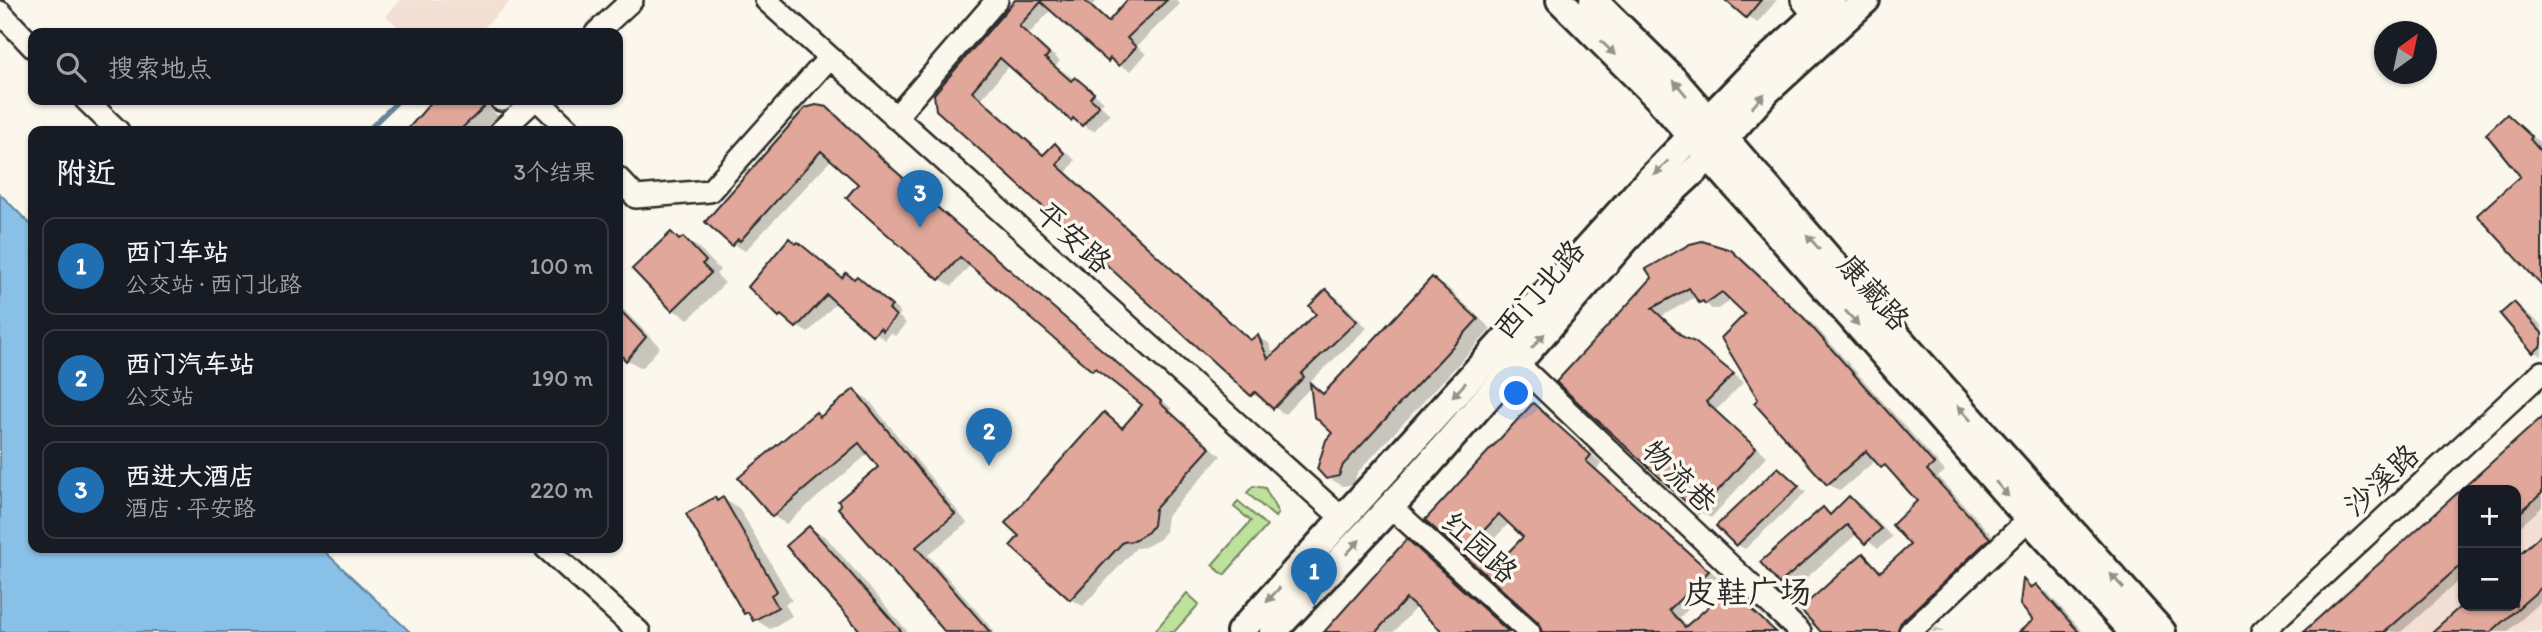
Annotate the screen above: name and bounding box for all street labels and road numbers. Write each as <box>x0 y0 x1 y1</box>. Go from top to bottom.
street label: 平安路 <box>1028 193 1120 281</box>
street label: 西门北路 <box>1486 232 1592 346</box>
street label: 康藏路 <box>1830 246 1918 338</box>
street label: 物流巷 <box>1635 431 1725 521</box>
street label: 沙溪路 <box>2335 436 2427 524</box>
street label: 红园路 <box>1434 503 1526 591</box>

